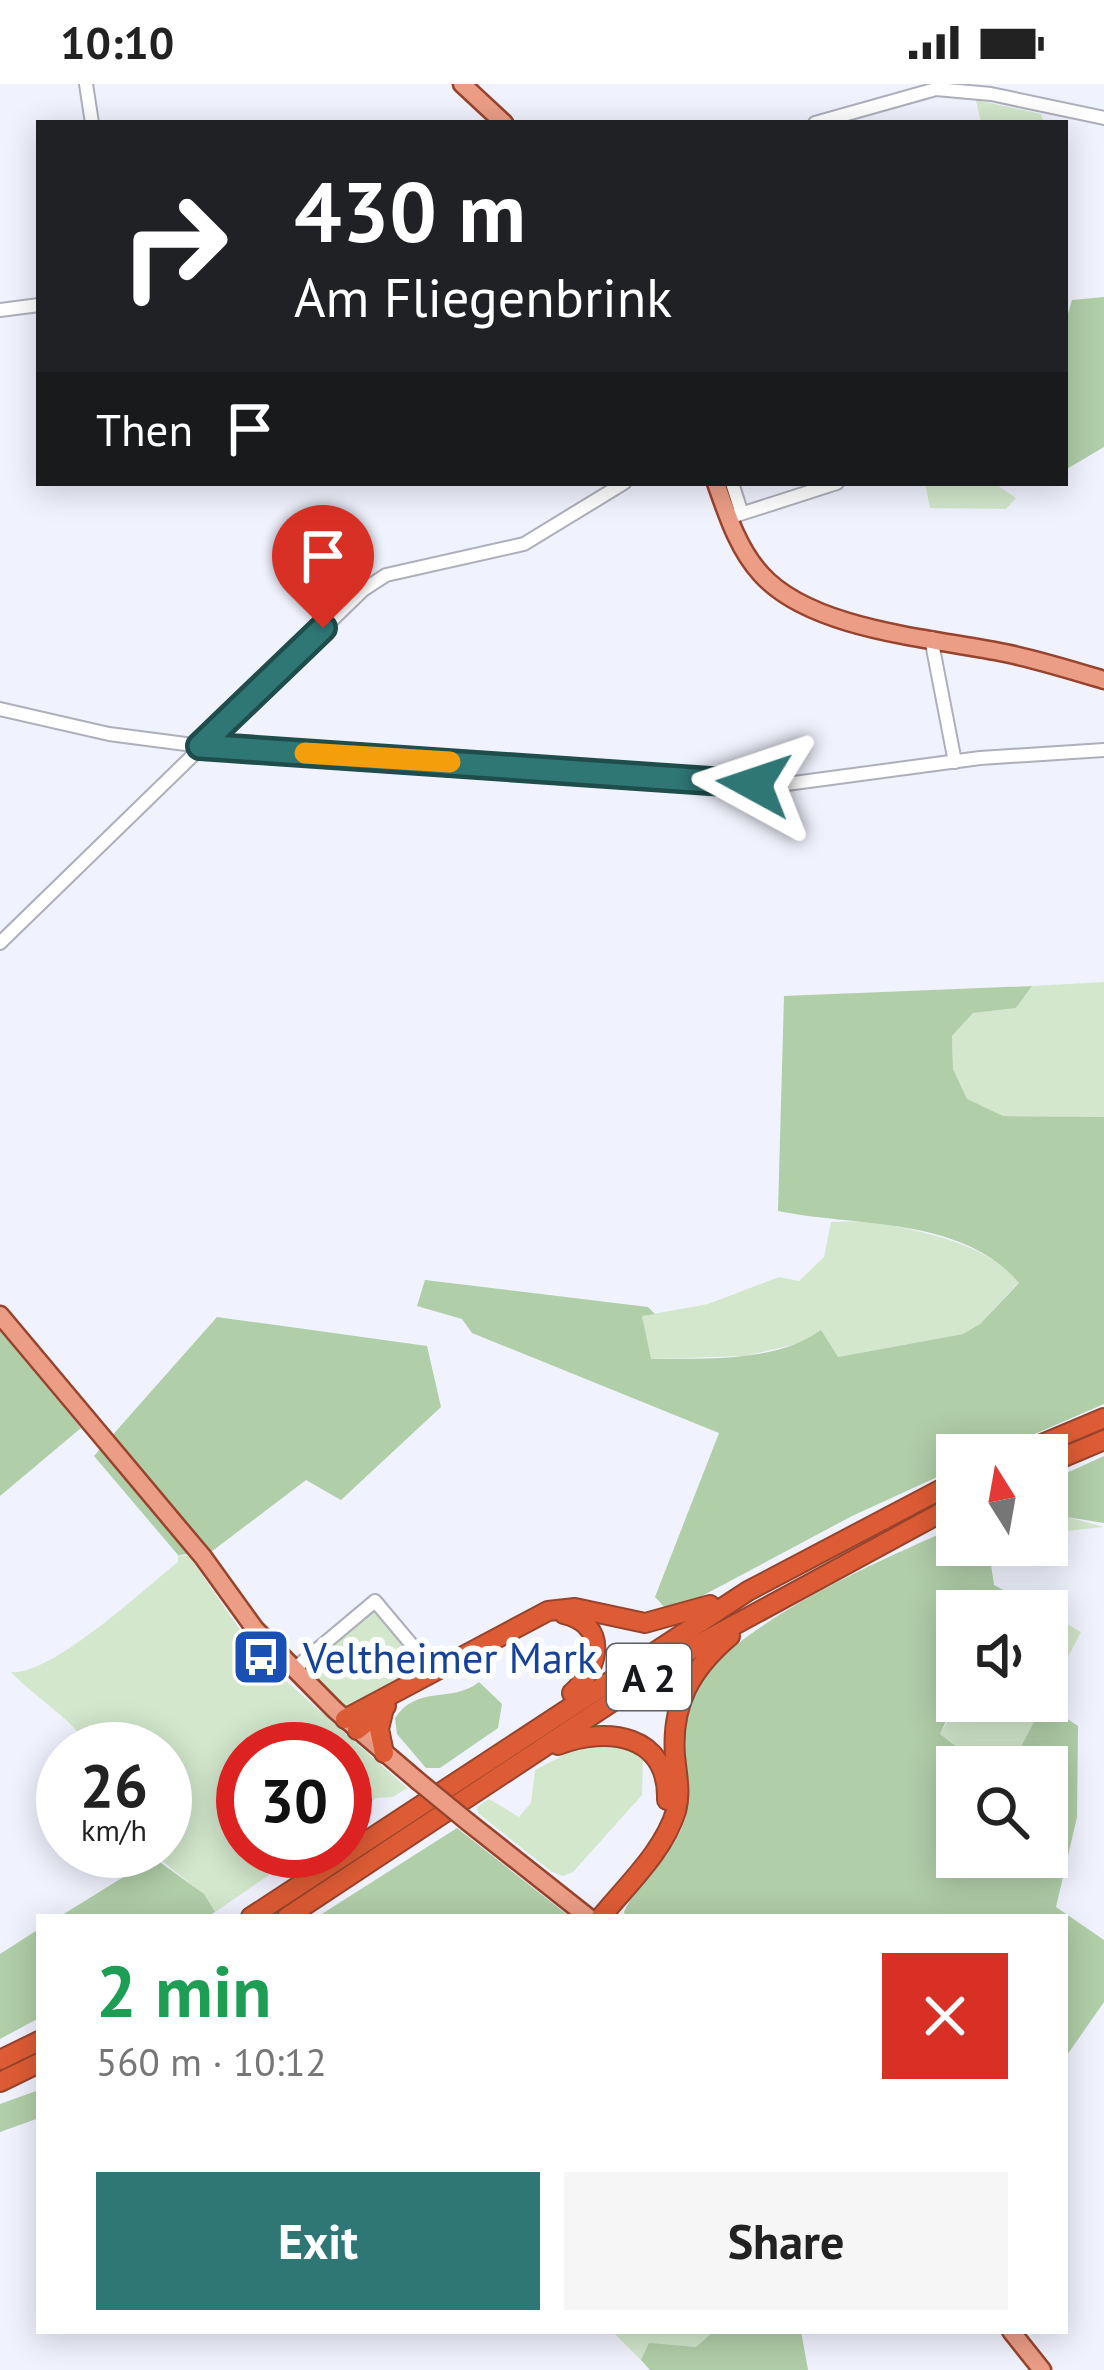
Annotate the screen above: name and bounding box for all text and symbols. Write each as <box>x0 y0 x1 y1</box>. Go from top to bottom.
text: 10:10 <box>60 13 174 71</box>
text: 430 m <box>294 156 526 265</box>
icon: right <box>96 168 252 324</box>
text: Am Fliegenbrink <box>294 262 672 332</box>
icon: arrive <box>217 396 283 462</box>
text: Then <box>96 400 193 458</box>
pin <box>272 505 374 628</box>
icon: arrive <box>290 523 356 589</box>
position arrow <box>691 721 817 847</box>
north arrow <box>936 1434 1068 1566</box>
map controls <box>936 1434 1068 1878</box>
button: sound <box>936 1590 1068 1722</box>
bus stop icon: Veltheimer Mark <box>230 1626 292 1688</box>
place label: Veltheimer Mark <box>302 1630 597 1685</box>
road number: A 2 <box>607 1644 691 1710</box>
speed limit sign: 30 <box>216 1722 372 1878</box>
text: 26 <box>80 1746 148 1824</box>
button: search <box>936 1746 1068 1878</box>
text: km/h <box>81 1810 147 1849</box>
text: 2 min <box>96 1944 272 2037</box>
button: close <box>882 1953 1008 2079</box>
text: 560 m · 10:12 <box>96 2036 327 2087</box>
button: Exit <box>96 2172 540 2310</box>
button: Share <box>564 2172 1008 2310</box>

